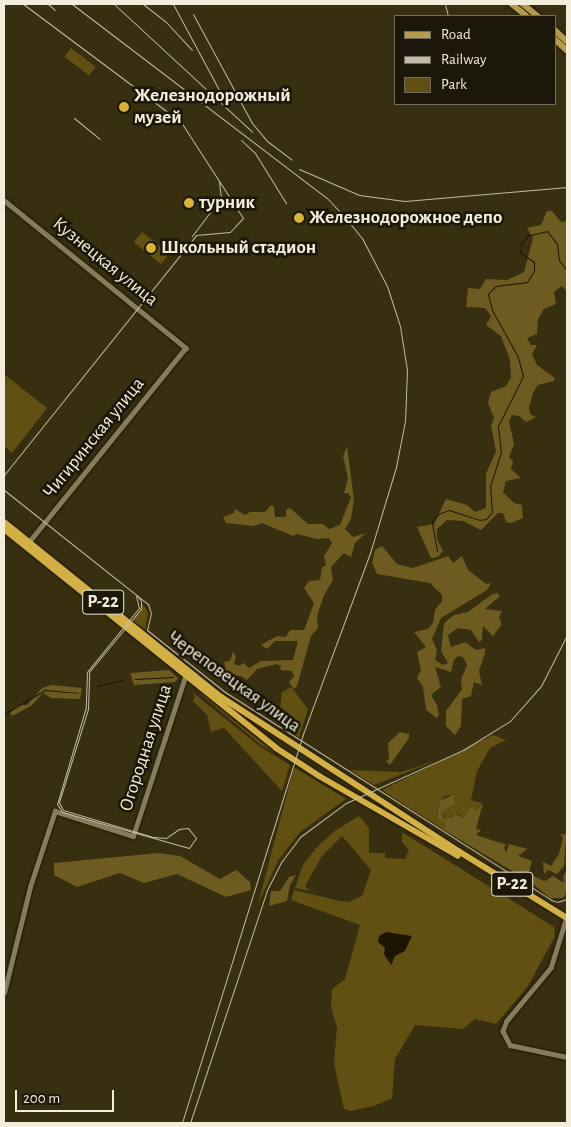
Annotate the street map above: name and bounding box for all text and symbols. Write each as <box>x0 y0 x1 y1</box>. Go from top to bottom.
legend <box>394 15 556 105</box>
text: Road <box>441 27 471 42</box>
text: Railway <box>441 52 486 67</box>
text: Park <box>441 77 467 92</box>
place label: Железнодорожный музей <box>134 85 291 129</box>
marker: Железнодорожный музей <box>118 101 130 113</box>
place label: турник <box>199 192 255 214</box>
marker: турник <box>183 197 195 209</box>
place label: Железнодорожное депо <box>309 207 502 229</box>
marker: Железнодорожное депо <box>293 212 305 224</box>
street label: Кузнецкая улица <box>48 213 162 311</box>
place label: Школьный стадион <box>161 237 316 259</box>
marker: Школьный стадион <box>145 242 157 254</box>
street label: Чигиринская улица <box>38 373 150 503</box>
road number: Р-22 <box>82 586 124 618</box>
street label: Череповецкая улица <box>163 626 305 738</box>
street label: Огородная улица <box>115 682 177 814</box>
road number: Р-22 <box>491 869 533 900</box>
scale bar <box>18 1080 116 1112</box>
text: 200 m <box>23 1091 60 1106</box>

